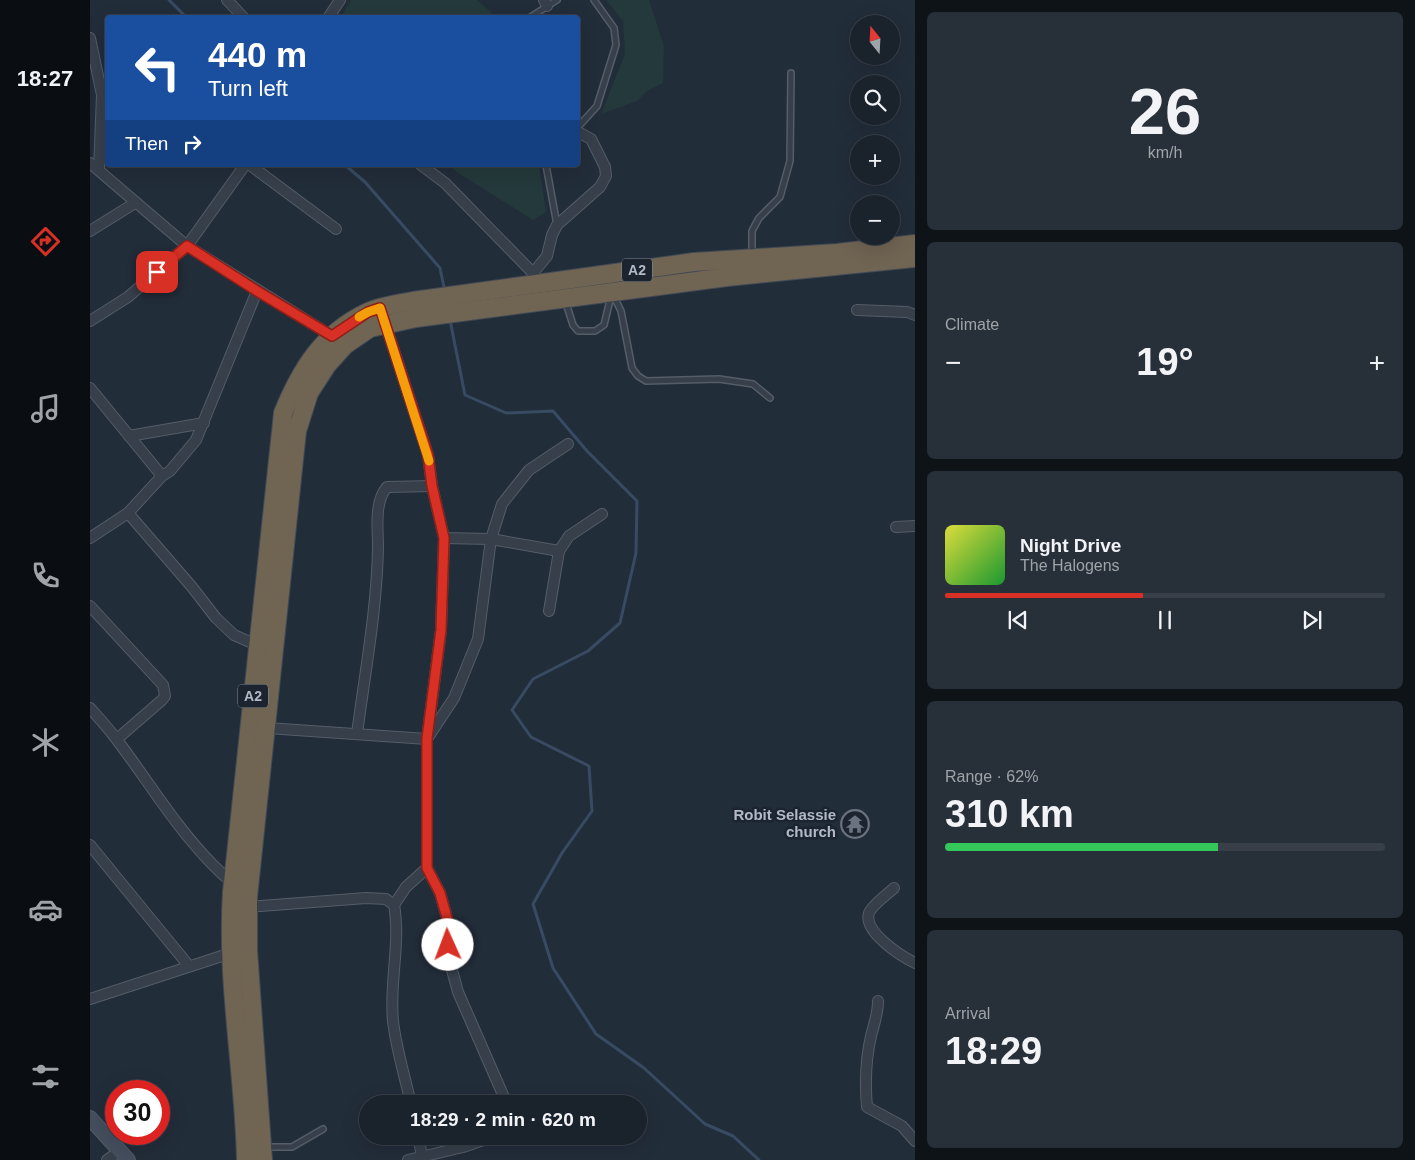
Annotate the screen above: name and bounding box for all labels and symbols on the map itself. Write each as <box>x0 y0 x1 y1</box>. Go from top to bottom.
north arrow <box>850 15 900 65</box>
pin <box>136 251 178 293</box>
road number: A2 <box>622 258 652 282</box>
road number: A2 <box>238 684 268 708</box>
place label: Robit Selassie church <box>733 806 836 840</box>
temple icon: Robit Selassie church <box>840 809 870 839</box>
position arrow <box>421 918 473 970</box>
speed limit sign: 30 <box>105 1080 170 1145</box>

